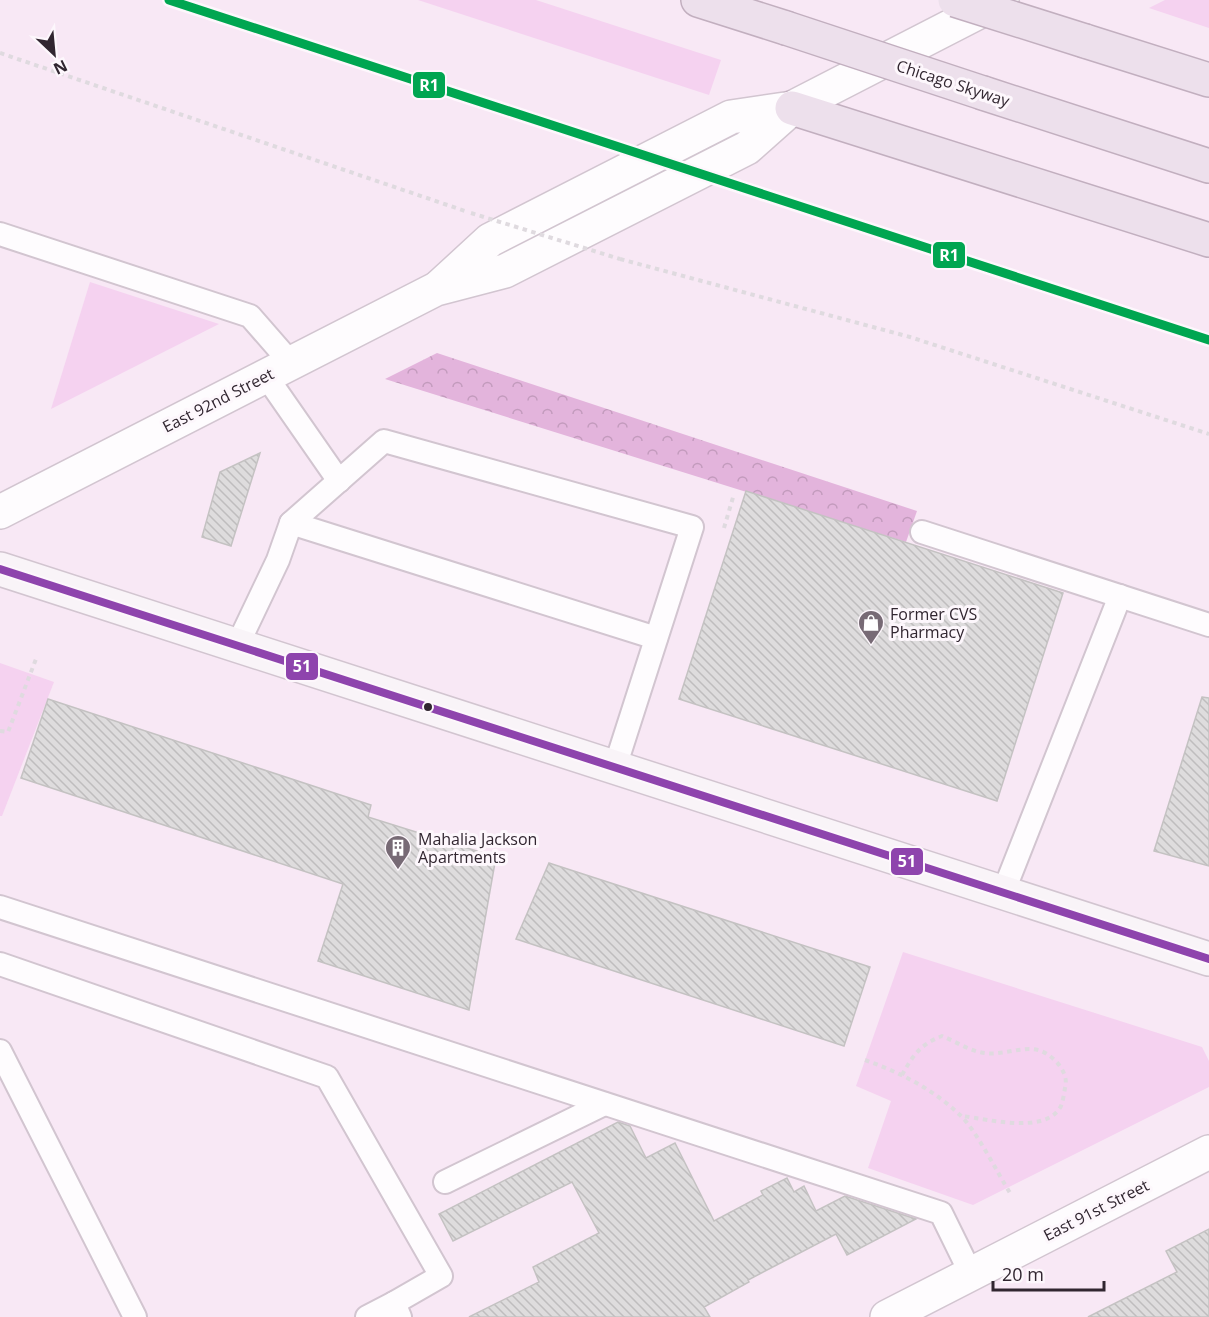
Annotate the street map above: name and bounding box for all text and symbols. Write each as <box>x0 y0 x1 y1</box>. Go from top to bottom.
north arrow <box>24 24 84 84</box>
street label: Chicago Skyway <box>894 54 1013 112</box>
text: N <box>50 55 71 80</box>
line badge: R1 <box>412 71 446 99</box>
text: R1 <box>419 74 439 96</box>
line badge: R1 <box>932 241 966 269</box>
text: R1 <box>939 244 959 266</box>
street label: East 92nd Street <box>159 362 278 437</box>
place label: Former CVS Pharmacy <box>890 603 978 643</box>
shop icon: Former CVS Pharmacy <box>856 608 886 646</box>
line badge: 51 <box>285 652 319 681</box>
text: 51 <box>293 655 311 677</box>
unlabelled marker <box>422 701 434 713</box>
place label: Mahalia Jackson Apartments <box>418 828 537 868</box>
building icon: Mahalia Jackson Apartments <box>383 833 413 871</box>
line badge: 51 <box>890 847 924 876</box>
text: 51 <box>898 850 916 872</box>
street label: East 91st Street <box>1039 1174 1153 1246</box>
scale bar <box>993 1254 1104 1292</box>
text: 20 m <box>1002 1262 1044 1286</box>

